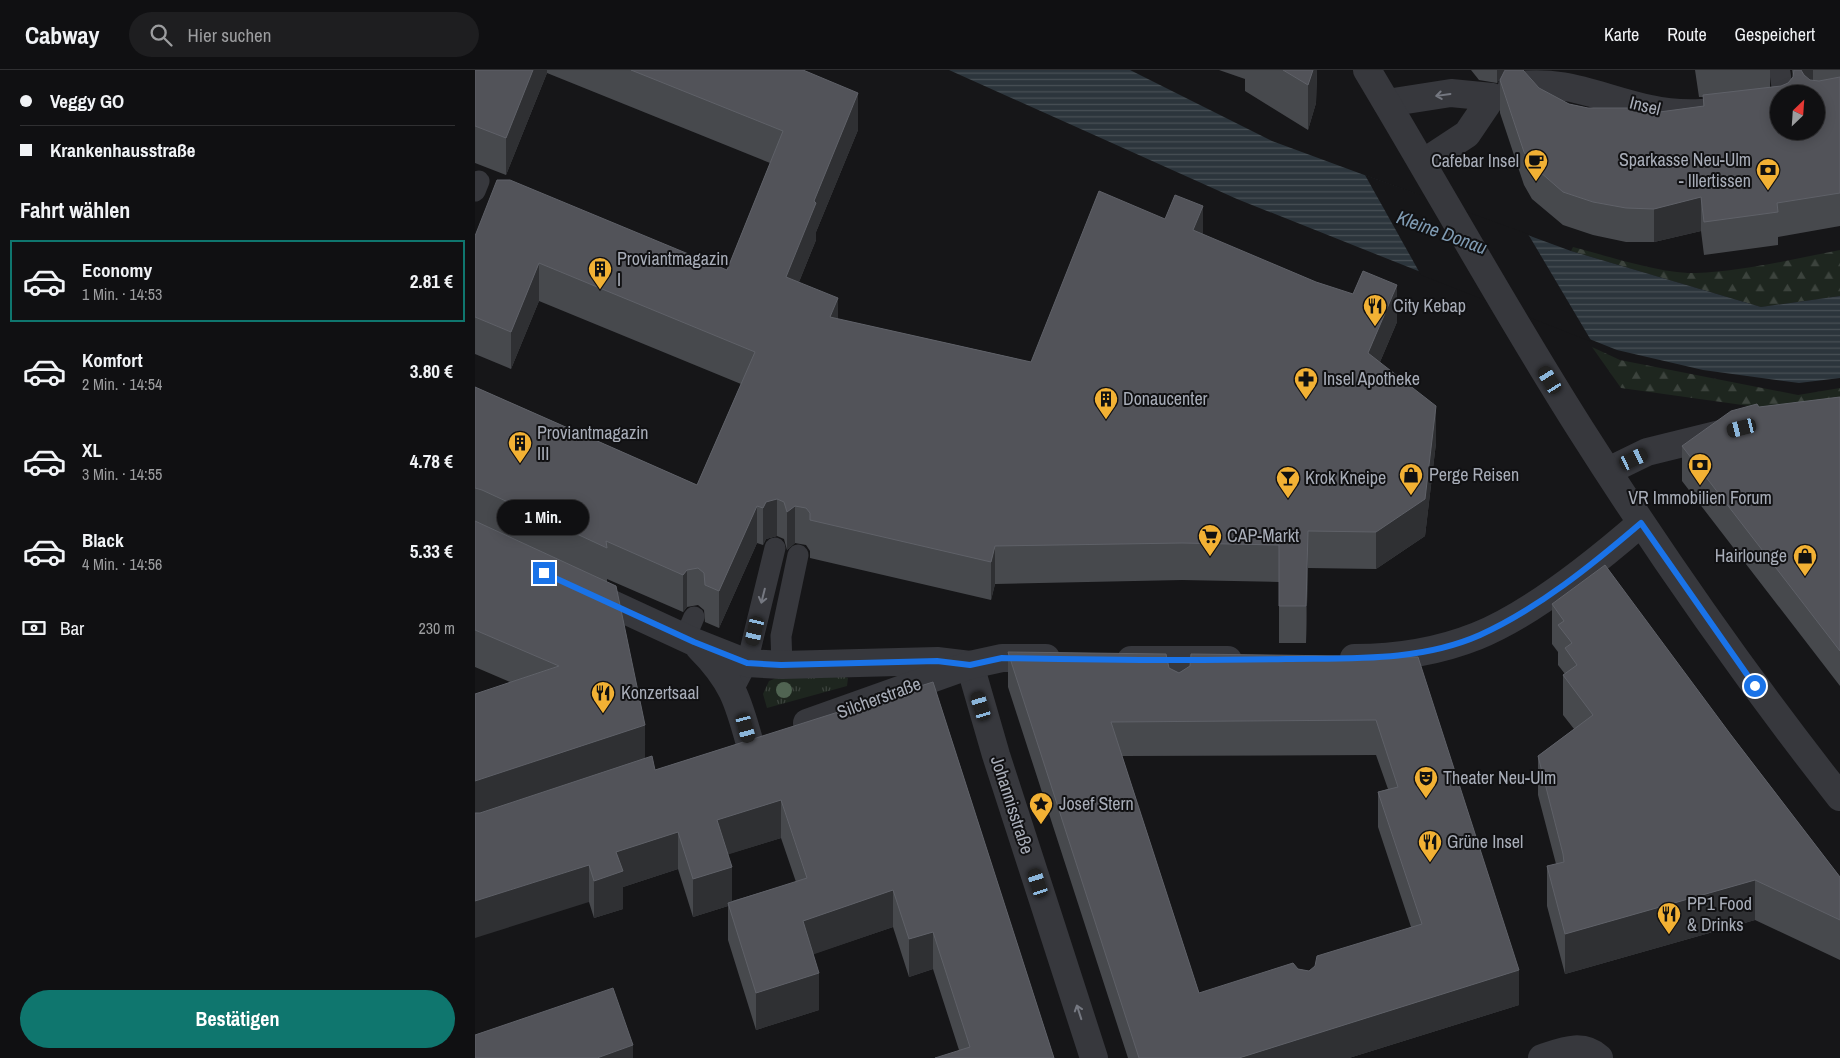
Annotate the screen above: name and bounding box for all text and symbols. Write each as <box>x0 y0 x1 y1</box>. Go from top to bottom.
search box <box>129 12 479 57</box>
text: Cabway <box>25 19 99 51</box>
icon: search <box>147 21 175 49</box>
text: Hier suchen <box>187 22 271 48</box>
text: Karte <box>1604 22 1639 47</box>
text: Route <box>1667 22 1707 47</box>
text: Gespeichert <box>1735 22 1815 47</box>
north arrow <box>1770 85 1825 140</box>
map controls <box>1770 85 1825 140</box>
text: Veggy GO <box>50 88 124 114</box>
one-way arrow <box>1436 90 1452 100</box>
street label: Insel <box>1627 90 1663 121</box>
text: Krankenhausstraße <box>50 137 195 163</box>
place label: Sparkasse Neu-Ulm - Illertissen <box>1619 147 1751 193</box>
place label: Cafebar Insel <box>1431 148 1519 173</box>
cafe icon: Cafebar Insel <box>1523 148 1549 182</box>
bank icon: Sparkasse Neu-Ulm - Illertissen <box>1755 157 1781 191</box>
text: Fahrt wählen <box>20 195 130 225</box>
water label: Kleine Donau <box>1393 204 1491 260</box>
place label: Proviantmagazin I <box>617 246 729 292</box>
building icon: Proviantmagazin I <box>587 256 613 290</box>
text: Economy <box>82 257 152 283</box>
icon: car <box>22 259 67 304</box>
text: 2.81 € <box>410 268 453 294</box>
text: 1 Min. · 14:53 <box>82 283 162 305</box>
restaurant icon: City Kebap <box>1362 293 1388 327</box>
place label: City Kebap <box>1393 293 1466 318</box>
text: Komfort <box>82 347 143 373</box>
icon: car <box>22 349 67 394</box>
text: 3.80 € <box>410 358 453 384</box>
car <box>1535 363 1564 397</box>
pharmacy icon: Insel Apotheke <box>1293 366 1319 400</box>
place label: Insel Apotheke <box>1323 366 1420 391</box>
text: 2 Min. · 14:54 <box>82 373 162 395</box>
building icon: Donaucenter <box>1093 386 1119 420</box>
place label: Donaucenter <box>1123 386 1208 411</box>
car <box>1725 417 1758 439</box>
place label: Proviantmagazin III <box>537 420 649 466</box>
building icon: Proviantmagazin III <box>507 430 533 464</box>
text: XL <box>82 437 102 463</box>
icon: car <box>22 439 67 484</box>
car <box>1617 446 1650 472</box>
text: 4.78 € <box>410 448 453 474</box>
bank icon: VR Immobilien Forum <box>1687 452 1713 486</box>
shop icon: Perge Reisen <box>1398 462 1424 496</box>
place label: Perge Reisen <box>1429 462 1519 487</box>
text: 3 Min. · 14:55 <box>82 463 162 485</box>
bar icon: Krok Kneipe <box>1275 465 1301 499</box>
place label: Krok Kneipe <box>1305 465 1386 490</box>
place label: VR Immobilien Forum <box>1628 485 1772 510</box>
callout: 1 Min. <box>498 500 590 536</box>
text: 1 Min. <box>524 506 562 528</box>
supermarket icon: CAP-Markt <box>1197 523 1223 557</box>
place label: CAP-Markt <box>1227 523 1299 548</box>
text: Black <box>82 527 124 553</box>
icon: car <box>22 529 67 574</box>
text: 5.33 € <box>410 538 453 564</box>
place label: Hairlounge <box>1715 543 1787 568</box>
shop icon: Hairlounge <box>1792 543 1818 577</box>
text: 4 Min. · 14:56 <box>82 553 162 575</box>
route end <box>533 562 555 584</box>
one-way arrow <box>758 587 767 603</box>
icon: cash <box>20 614 48 642</box>
text: Bar <box>60 615 84 641</box>
car <box>744 615 765 647</box>
text: 230 m <box>419 617 455 639</box>
street label: Silcherstraße <box>833 671 924 724</box>
route start <box>1744 675 1766 697</box>
restaurant icon: Konzertsaal <box>590 680 616 714</box>
place label: Konzertsaal <box>621 680 699 705</box>
car <box>969 689 992 723</box>
car <box>734 712 757 744</box>
street label: Johannisstraße <box>985 753 1040 857</box>
theatre icon: Theater Neu-Ulm <box>1413 765 1439 799</box>
place label: Theater Neu-Ulm <box>1443 765 1556 790</box>
place icon: Josef Stern <box>1028 791 1054 825</box>
place label: Josef Stern <box>1059 791 1134 816</box>
restaurant icon: Grüne Insel <box>1417 829 1443 863</box>
place label: Grüne Insel <box>1447 829 1523 854</box>
car <box>1026 866 1049 900</box>
place label: PP1 Food & Drinks <box>1687 891 1752 937</box>
restaurant icon: PP1 Food & Drinks <box>1656 901 1682 935</box>
button: Bestätigen <box>20 990 455 1048</box>
one-way arrow <box>1074 1004 1083 1020</box>

